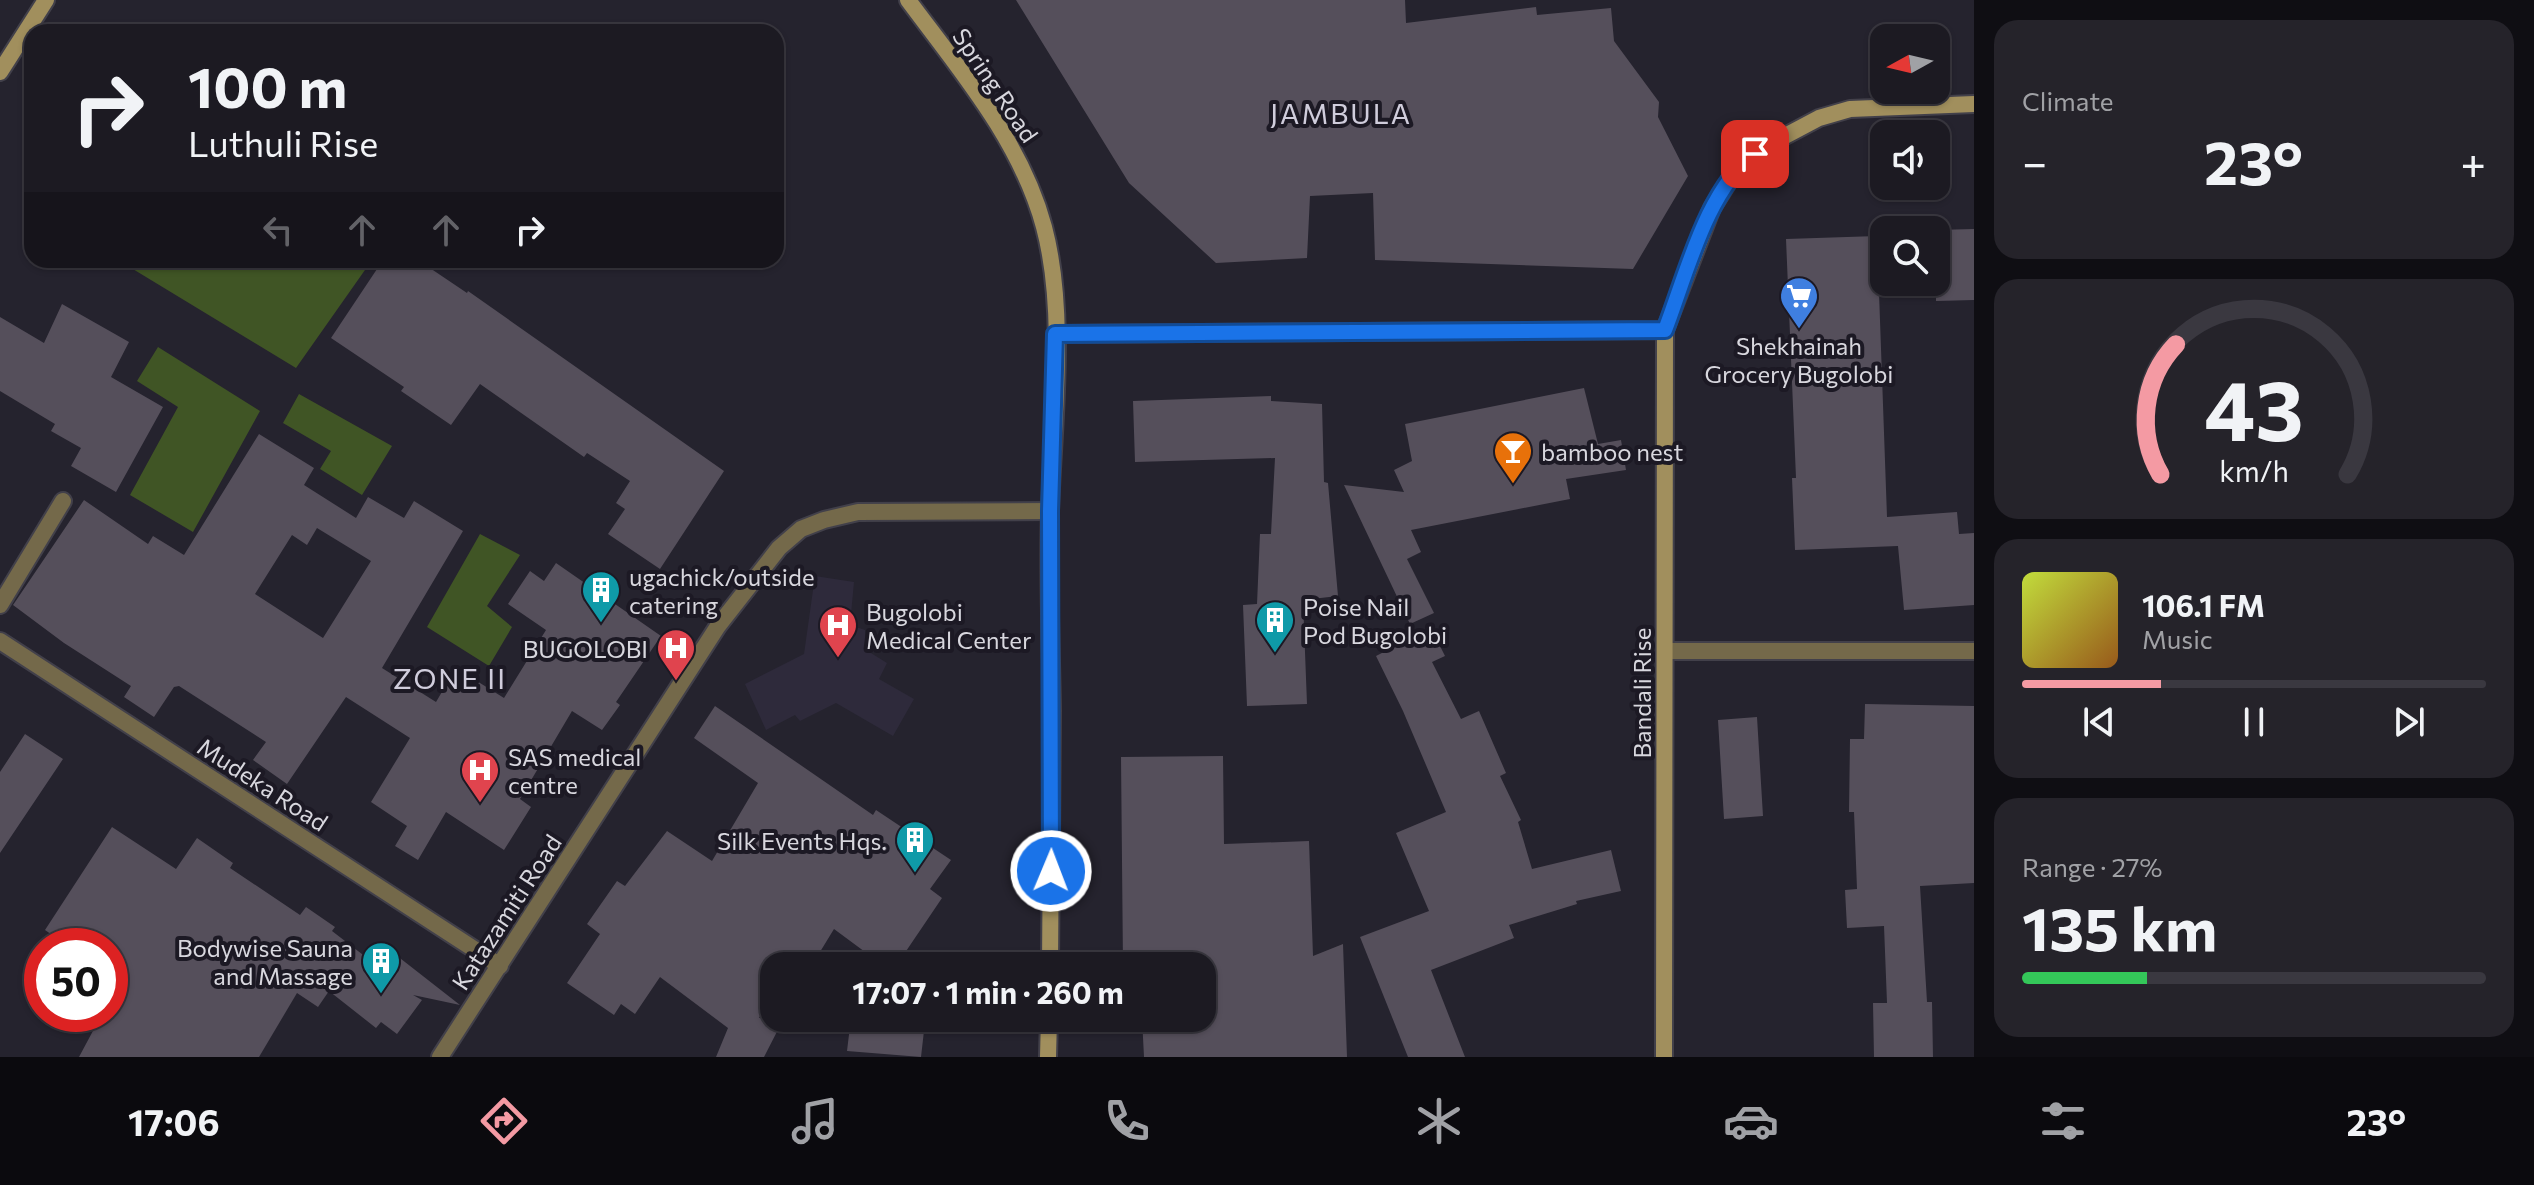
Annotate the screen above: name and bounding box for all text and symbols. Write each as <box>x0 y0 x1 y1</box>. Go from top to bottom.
street label: Spring Road <box>947 22 1045 148</box>
north arrow <box>1870 24 1950 104</box>
map controls <box>1870 24 1950 296</box>
text: 100 m <box>188 51 347 120</box>
icon: right <box>56 56 160 160</box>
text: Climate <box>2022 85 2114 116</box>
district label: JAMBULA <box>1270 96 1412 130</box>
text: Luthuli Rise <box>188 120 378 164</box>
pin <box>1721 120 1789 188</box>
button: sound <box>1870 120 1950 200</box>
text: 23° <box>2204 124 2303 197</box>
icon: arrive <box>1733 132 1777 176</box>
text: − <box>2022 134 2047 188</box>
text: + <box>2460 134 2486 188</box>
icon: left <box>256 208 300 252</box>
icon: ahead <box>340 208 384 252</box>
icon: ahead <box>424 208 468 252</box>
icon: right <box>508 208 552 252</box>
button: search <box>1870 216 1950 296</box>
supermarket icon: Shekhainah Grocery Bugolobi <box>1778 275 1820 330</box>
place label: Shekhainah Grocery Bugolobi <box>1704 331 1894 388</box>
text: 43 <box>2204 355 2304 457</box>
bar icon: bamboo nest <box>1492 430 1534 485</box>
place label: bamboo nest <box>1541 437 1683 466</box>
text: km/h <box>2219 453 2289 488</box>
place label: ugachick/outside catering <box>629 562 815 619</box>
building icon: ugachick/outside catering <box>580 569 622 624</box>
text: 106.1 FM <box>2142 586 2265 623</box>
place label: Poise Nail Pod Bugolobi <box>1303 592 1447 649</box>
place label: Bugolobi Medical Center <box>866 597 1032 654</box>
building icon: Poise Nail Pod Bugolobi <box>1254 599 1296 654</box>
hospital icon: Bugolobi Medical Center <box>817 604 859 659</box>
text: Music <box>2142 623 2213 654</box>
hospital icon: BUGOLOBI <box>655 627 697 682</box>
street label: Bandali Rise <box>1627 628 1656 758</box>
place label: BUGOLOBI <box>523 634 648 663</box>
district label: ZONE II <box>393 661 507 695</box>
icon: previous <box>2077 700 2121 744</box>
icon: pause <box>2232 700 2276 744</box>
icon: next <box>2387 700 2431 744</box>
street label: Mudeka Road <box>193 731 333 837</box>
place label: SAS medical centre <box>508 742 641 799</box>
hospital icon: SAS medical centre <box>459 749 501 804</box>
building icon: Silk Events Hqs. <box>894 819 936 874</box>
place label: Silk Events Hqs. <box>717 826 887 855</box>
street label: Katazamiti Road <box>445 829 567 995</box>
position arrow <box>1009 829 1093 913</box>
text: Range · 27% <box>2022 851 2162 882</box>
text: 135 km <box>2022 890 2217 963</box>
speed limit sign: 50 <box>24 928 128 1032</box>
place label: Bodywise Sauna and Massage <box>177 933 353 990</box>
building icon: Bodywise Sauna and Massage <box>360 940 402 995</box>
text: 17:07 · 1 min · 260 m <box>852 973 1124 1010</box>
icon: directions <box>476 1093 532 1149</box>
icon: music <box>787 1093 843 1149</box>
icon: phone <box>1099 1093 1155 1149</box>
icon: climate <box>1411 1093 1467 1149</box>
icon: car <box>1723 1093 1779 1149</box>
icon: filters <box>2035 1093 2091 1149</box>
text: 17:06 <box>128 1099 220 1143</box>
text: 23° <box>2347 1099 2406 1143</box>

